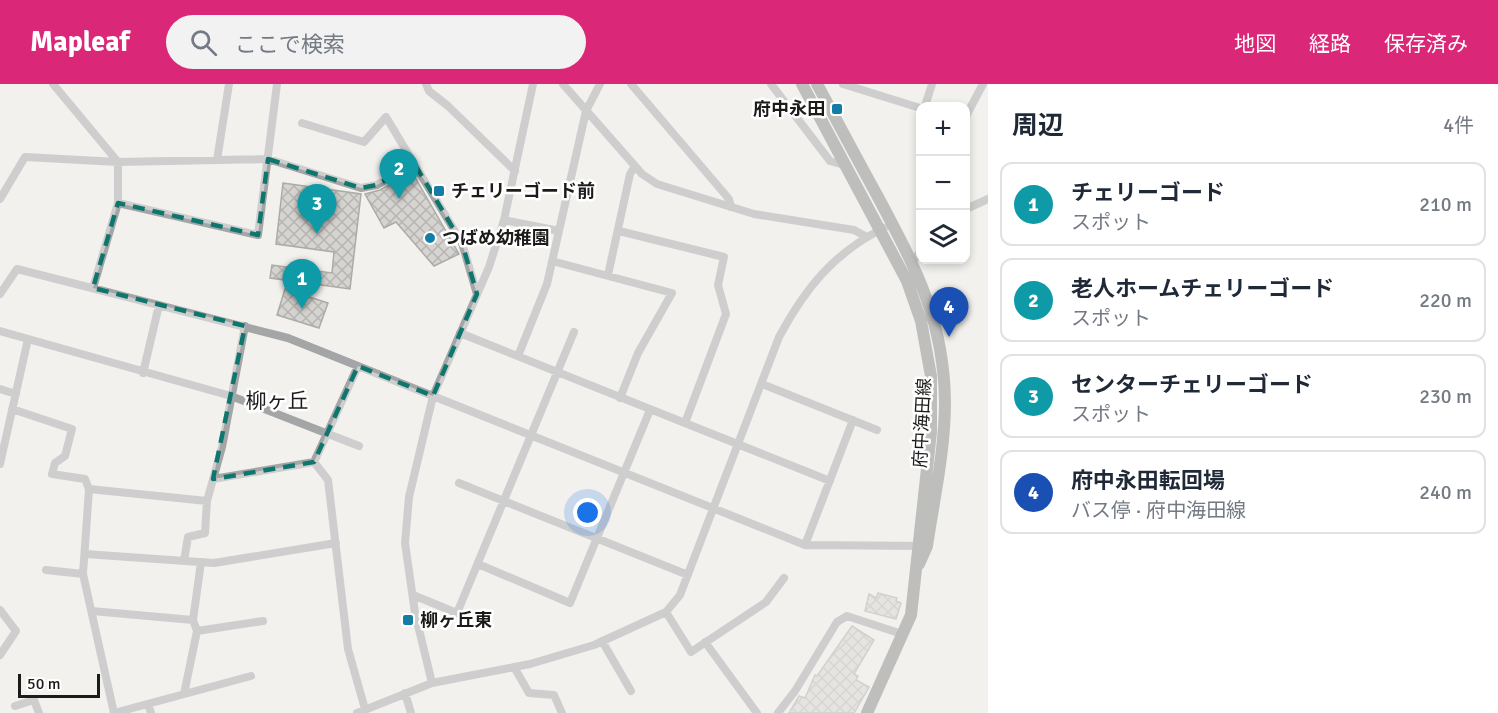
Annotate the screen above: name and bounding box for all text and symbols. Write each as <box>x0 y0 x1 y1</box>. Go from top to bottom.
search box <box>166 15 586 69</box>
text: Mapleaf <box>30 25 130 59</box>
icon: search <box>187 26 220 59</box>
text: ここで検索 <box>235 31 345 58</box>
text: 地図 <box>1234 31 1276 57</box>
text: 経路 <box>1309 31 1351 57</box>
text: 保存済み <box>1384 31 1468 57</box>
place label: 府中永田 <box>753 98 825 120</box>
marker: 府中永田 <box>830 102 844 116</box>
map controls <box>916 102 970 264</box>
button: + <box>916 102 970 156</box>
text: 周辺 <box>1012 110 1064 142</box>
text: 4件 <box>1443 113 1474 138</box>
pin: 2 <box>380 150 418 199</box>
button: − <box>916 156 970 210</box>
text: チェリーゴード <box>1071 179 1225 206</box>
place label: チェリーゴード前 <box>451 180 595 202</box>
pin: 3 <box>298 184 336 234</box>
marker: チェリーゴード前 <box>432 184 446 198</box>
text: 1 <box>1028 192 1039 217</box>
text: 210 m <box>1419 192 1472 217</box>
button: layers <box>916 210 970 264</box>
text: スポット <box>1071 210 1151 235</box>
place label: つばめ幼稚園 <box>442 227 550 249</box>
marker: つばめ幼稚園 <box>423 231 437 245</box>
pin: 1 <box>282 260 322 309</box>
text: 老人ホームチェリーゴード <box>1071 275 1334 302</box>
pin: 4 <box>930 288 968 337</box>
text: 2 <box>1028 288 1039 313</box>
text: 220 m <box>1419 288 1472 313</box>
text: スポット <box>1071 306 1151 331</box>
text: センターチェリーゴード <box>1071 371 1313 398</box>
street label: 府中海田線 <box>909 377 935 469</box>
text: 3 <box>1028 384 1039 409</box>
text: 230 m <box>1419 384 1472 409</box>
district label: 柳ヶ丘 <box>246 388 309 414</box>
text: スポット <box>1071 402 1151 427</box>
text: 府中永田転回場 <box>1071 467 1225 494</box>
text: 4 <box>1028 480 1039 505</box>
text: 240 m <box>1419 480 1472 505</box>
your location <box>573 498 602 527</box>
text: バス停 · 府中海田線 <box>1071 498 1246 523</box>
place label: 柳ヶ丘東 <box>420 609 492 631</box>
marker: 柳ヶ丘東 <box>401 613 415 627</box>
scale bar <box>18 671 100 698</box>
text: 50 m <box>27 674 61 694</box>

